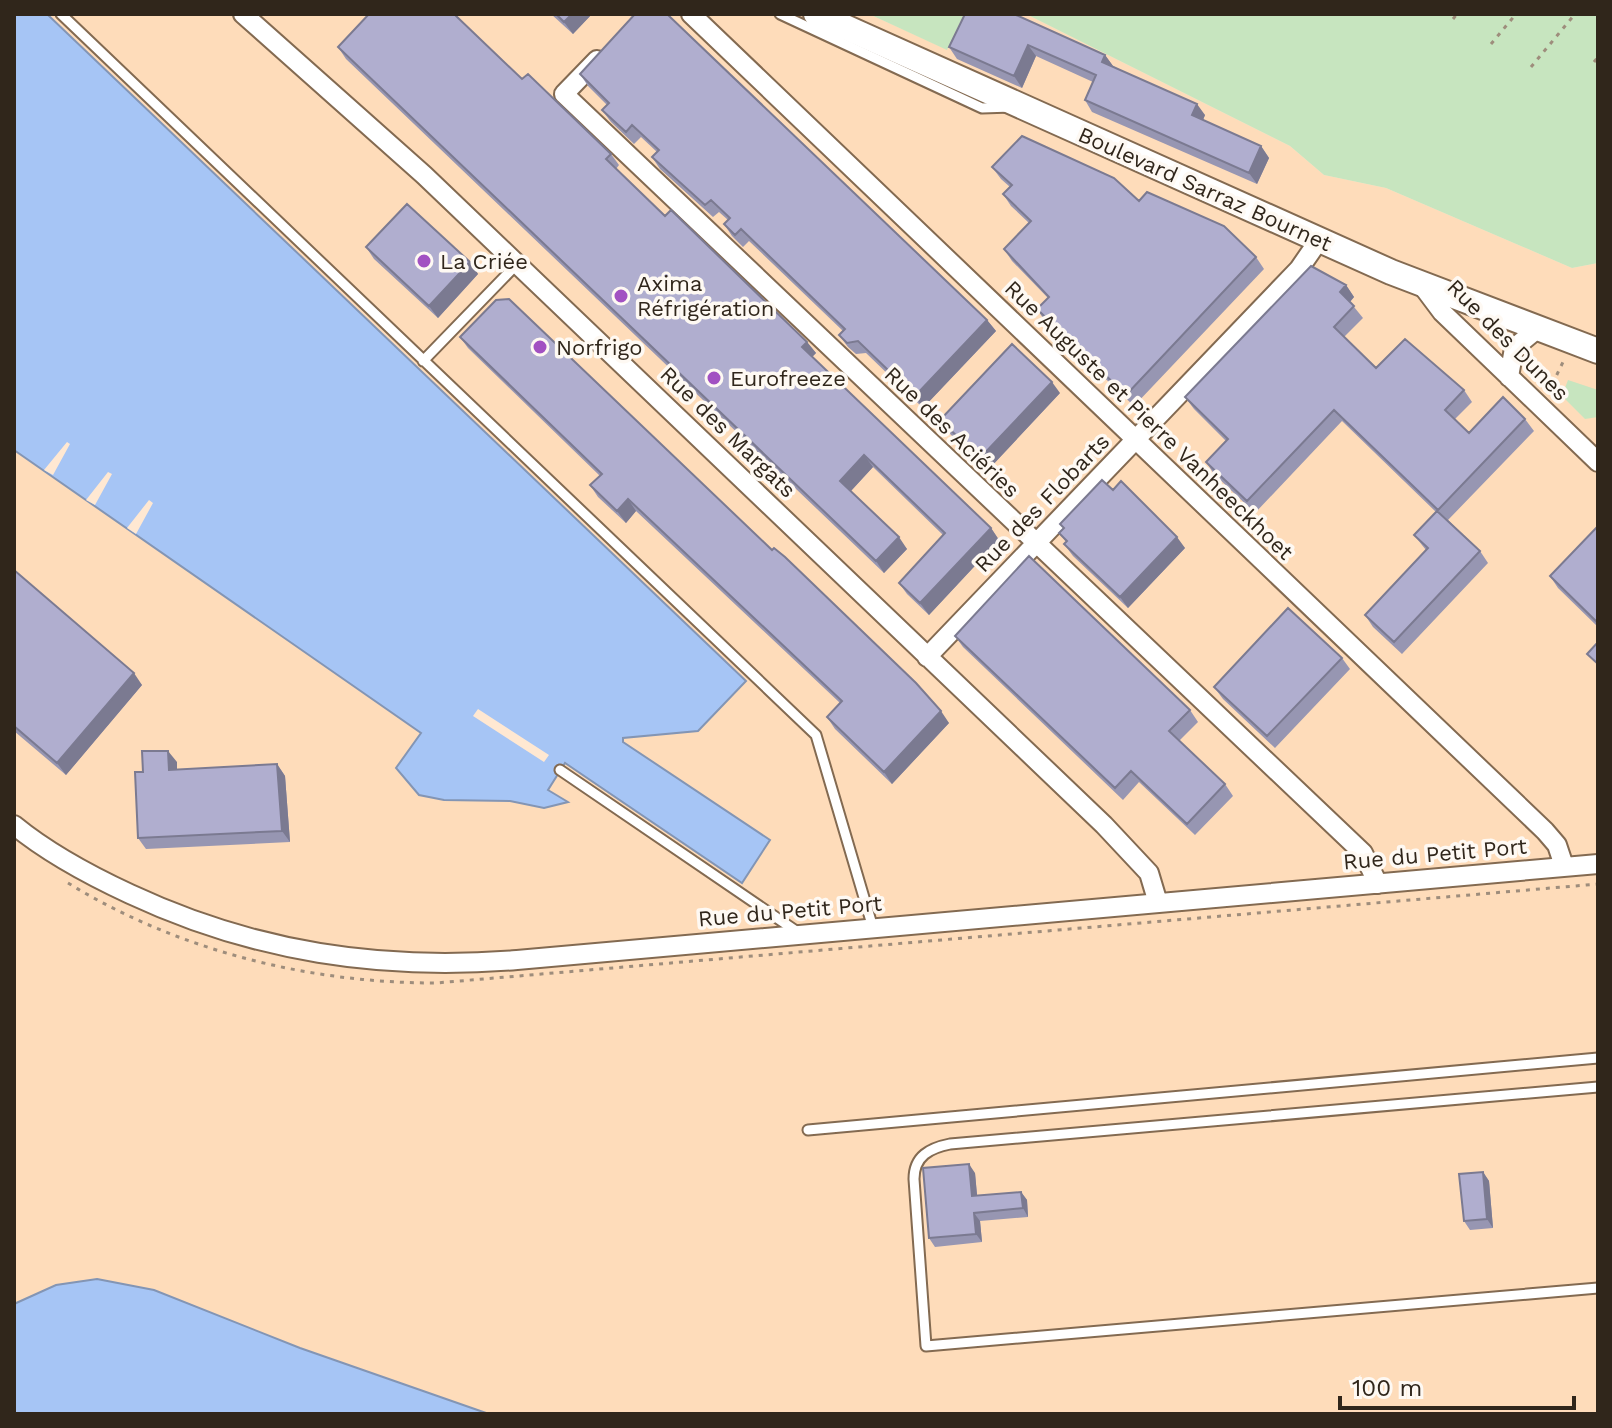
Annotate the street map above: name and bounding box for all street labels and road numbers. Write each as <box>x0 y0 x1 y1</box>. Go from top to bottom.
street label: Boulevard Sarraz Bournet <box>1074 122 1336 256</box>
street label: Rue des Dunes <box>1442 274 1574 406</box>
street label: Rue Auguste et Pierre Vanheeckhoet <box>1000 275 1298 565</box>
street label: Rue des Margats <box>655 361 801 503</box>
street label: Rue des Aciéries <box>880 361 1024 503</box>
street label: Rue des Flobarts <box>970 429 1114 577</box>
street label: Rue du Petit Port <box>1342 834 1528 874</box>
street label: Rue du Petit Port <box>697 891 883 931</box>

